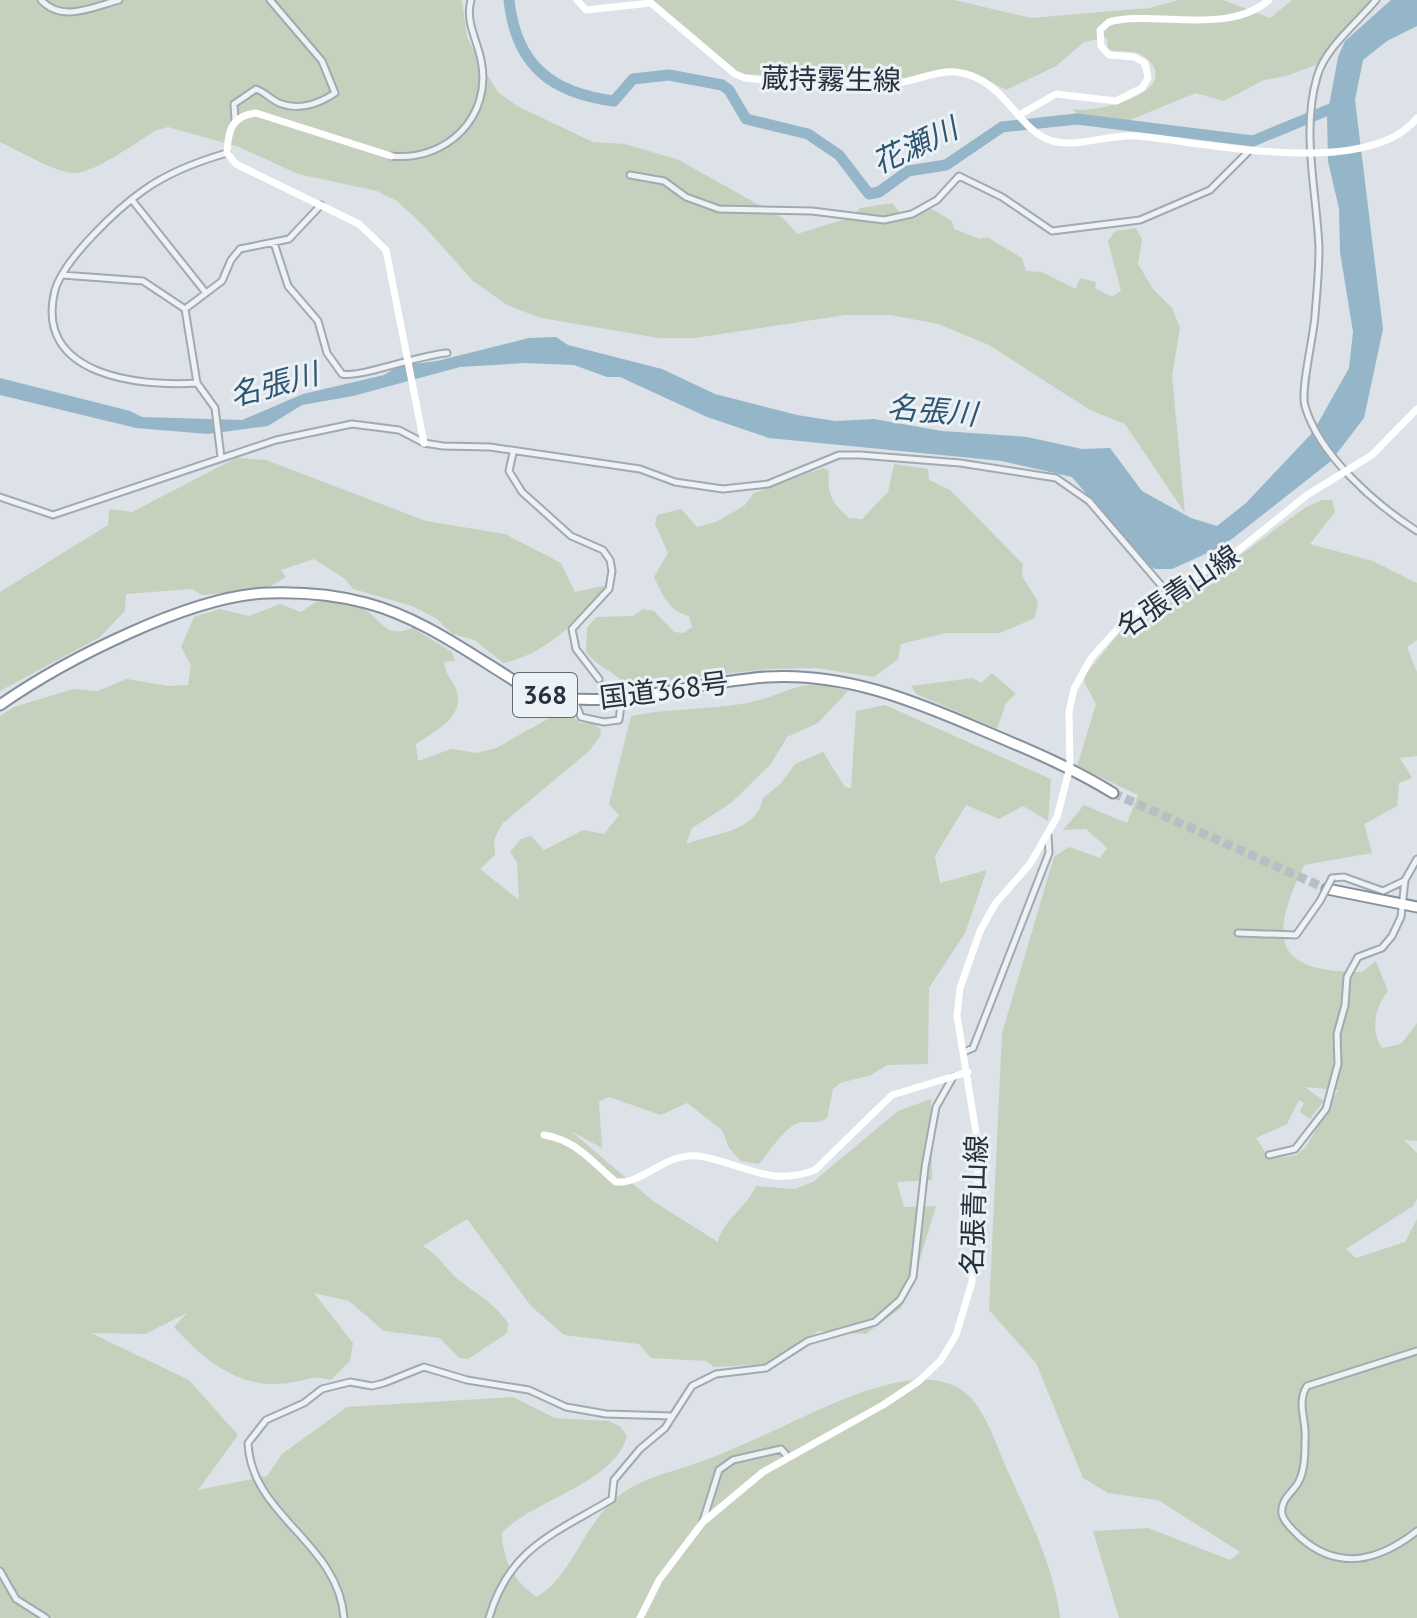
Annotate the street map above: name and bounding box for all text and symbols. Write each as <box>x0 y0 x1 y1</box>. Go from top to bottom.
street label: 蔵持霧生線 <box>761 59 901 98</box>
water label: 花瀬川 <box>865 107 966 181</box>
water label: 名張川 <box>225 352 325 414</box>
water label: 名張川 <box>886 386 982 433</box>
street label: 名張青山線 <box>1109 536 1246 645</box>
street label: 国道368号 <box>597 663 731 716</box>
road number: 368 <box>513 673 577 717</box>
street label: 名張青山線 <box>953 1134 994 1276</box>

